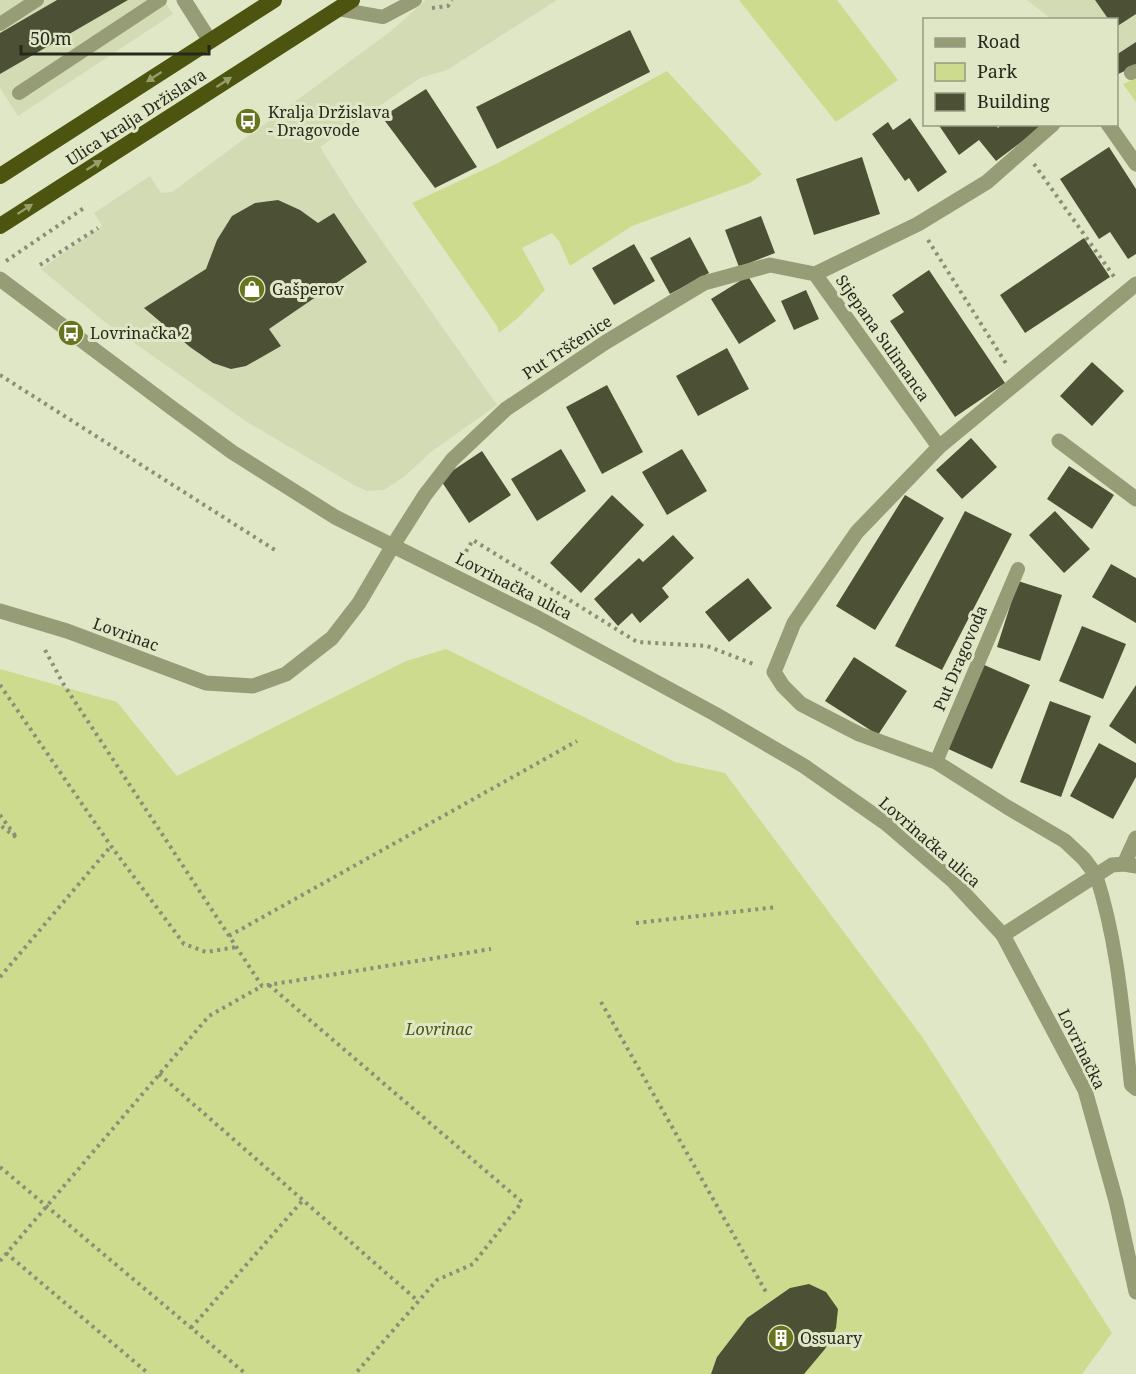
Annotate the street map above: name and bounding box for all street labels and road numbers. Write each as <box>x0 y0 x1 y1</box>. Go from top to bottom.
street label: Ulica kralja Držislava <box>62 63 210 171</box>
street label: Stjepana Sulimanca <box>831 270 935 406</box>
street label: Put Trščenice <box>518 310 616 384</box>
street label: Lovrinačka ulica <box>452 547 576 625</box>
street label: Put Dragovoda <box>928 602 992 714</box>
street label: Lovrinac <box>90 612 162 656</box>
street label: Lovrinačka ulica <box>874 792 986 892</box>
street label: Lovrinačka <box>1053 1005 1111 1093</box>

